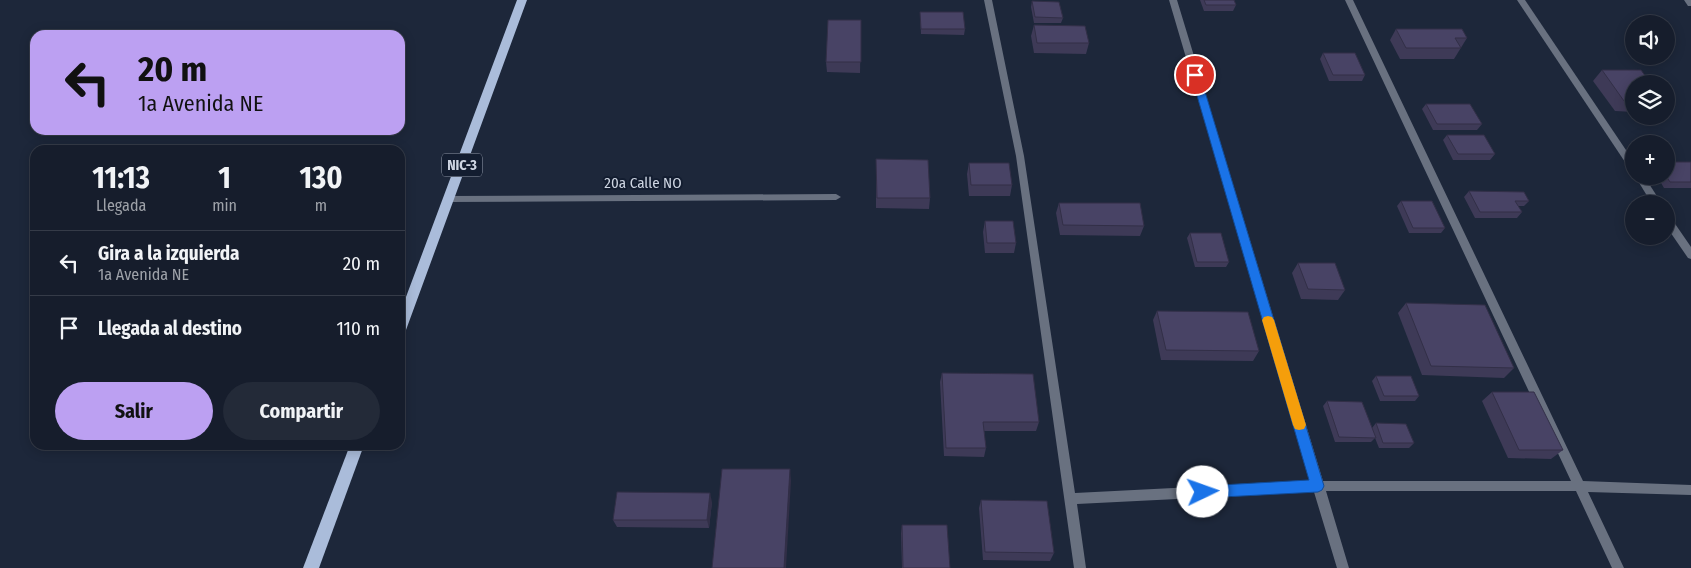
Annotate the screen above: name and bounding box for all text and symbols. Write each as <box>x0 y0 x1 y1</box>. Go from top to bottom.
map controls <box>1625 15 1675 245</box>
button: sound <box>1625 15 1675 65</box>
text: 20 m <box>138 48 207 90</box>
icon: left <box>55 50 120 115</box>
pin <box>1174 54 1216 96</box>
icon: arrive <box>1181 61 1209 89</box>
button: layers <box>1625 75 1675 125</box>
text: 1a Avenida NE <box>138 90 263 117</box>
button: + <box>1625 135 1675 185</box>
road number: NIC-3 <box>442 154 482 176</box>
text: 11:13 <box>92 160 150 196</box>
text: 1 <box>218 160 231 196</box>
text: 130 <box>299 160 343 196</box>
street label: 20a Calle NO <box>604 174 682 192</box>
button: − <box>1625 195 1675 245</box>
text: Llegada <box>96 196 146 215</box>
text: min <box>212 196 237 215</box>
text: m <box>315 196 327 215</box>
text: Gira a la izquierda <box>98 242 240 265</box>
icon: left <box>55 249 83 277</box>
text: 20 m <box>343 252 380 275</box>
text: 1a Avenida NE <box>98 265 189 284</box>
icon: arrive <box>55 314 83 342</box>
text: Llegada al destino <box>98 317 242 340</box>
text: 110 m <box>336 317 380 340</box>
button: Salir <box>55 382 213 440</box>
button: Compartir <box>223 382 380 440</box>
position arrow <box>1176 465 1228 517</box>

